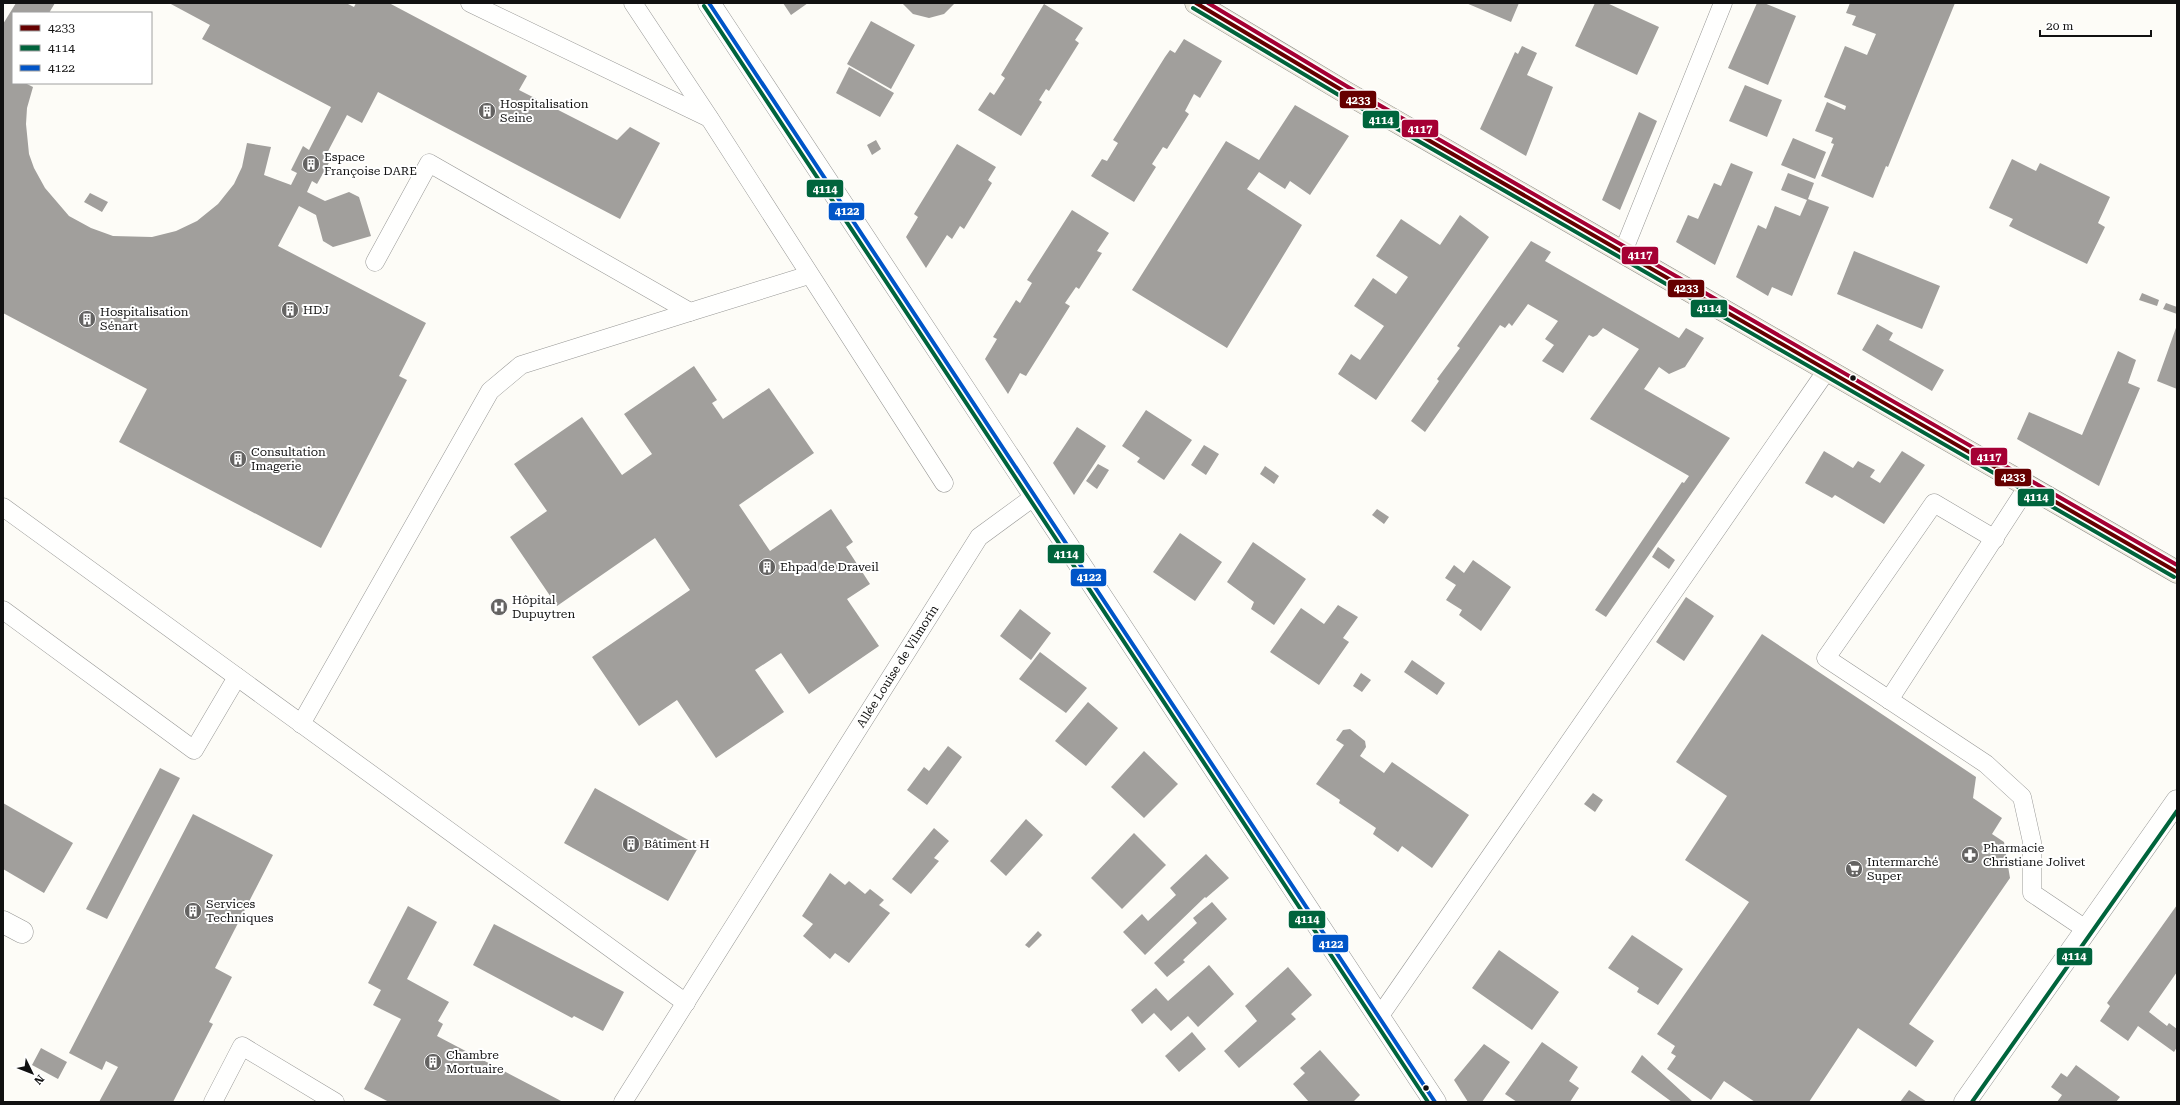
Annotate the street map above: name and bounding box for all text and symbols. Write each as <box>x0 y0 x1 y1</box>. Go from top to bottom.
legend <box>12 12 152 84</box>
scale bar <box>2040 12 2151 38</box>
text: 20 m <box>2046 19 2073 33</box>
text: 4233 <box>48 21 75 35</box>
text: 4114 <box>48 41 75 55</box>
text: 4122 <box>48 61 75 75</box>
line badge: 4233 <box>1339 90 1377 109</box>
text: 4233 <box>1346 94 1370 107</box>
place label: Hospitalisation Seine <box>500 97 589 125</box>
building icon: Hospitalisation Seine <box>477 101 497 121</box>
line badge: 4114 <box>1362 110 1400 129</box>
text: 4114 <box>1369 114 1394 127</box>
line badge: 4117 <box>1401 119 1439 138</box>
text: 4117 <box>1408 123 1432 136</box>
place label: Espace Françoise DARE <box>324 150 417 178</box>
building icon: Espace Françoise DARE <box>301 154 321 174</box>
line badge: 4114 <box>806 179 844 198</box>
text: 4114 <box>813 183 838 196</box>
line badge: 4122 <box>828 202 865 221</box>
text: 4122 <box>835 205 859 218</box>
line badge: 4117 <box>1621 246 1659 265</box>
text: 4117 <box>1628 249 1652 262</box>
line badge: 4233 <box>1667 279 1705 298</box>
text: 4233 <box>1674 282 1698 295</box>
line badge: 4114 <box>1690 299 1728 318</box>
building icon: HDJ <box>280 300 300 320</box>
text: 4114 <box>1697 302 1722 315</box>
place label: HDJ <box>303 303 329 317</box>
place label: Hospitalisation Sénart <box>100 305 189 333</box>
building icon: Hospitalisation Sénart <box>77 309 97 329</box>
unlabelled marker <box>1848 373 1858 383</box>
place label: Consultation Imagerie <box>251 445 326 473</box>
line badge: 4117 <box>1970 447 2008 466</box>
building icon: Consultation Imagerie <box>228 449 248 469</box>
text: 4117 <box>1977 451 2001 464</box>
line badge: 4233 <box>1994 468 2032 487</box>
text: 4233 <box>2001 471 2025 484</box>
line badge: 4114 <box>2017 488 2055 507</box>
text: 4114 <box>2024 491 2049 504</box>
line badge: 4114 <box>1047 544 1085 564</box>
text: 4114 <box>1054 548 1079 561</box>
building icon: Ehpad de Draveil <box>757 557 777 577</box>
place label: Ehpad de Draveil <box>780 560 879 574</box>
line badge: 4122 <box>1070 568 1107 587</box>
text: 4122 <box>1077 571 1101 584</box>
place label: Hôpital Dupuytren <box>512 593 575 621</box>
hospital icon: Hôpital Dupuytren <box>489 597 509 617</box>
street label: Allée Louise de Vilmorin <box>854 602 941 730</box>
building icon: Bâtiment H <box>621 834 641 854</box>
place label: Bâtiment H <box>644 837 709 851</box>
place label: Pharmacie Christiane Jolivet <box>1983 841 2086 869</box>
pharmacy icon: Pharmacie Christiane Jolivet <box>1960 845 1980 865</box>
place label: Intermarché Super <box>1867 855 1939 883</box>
supermarket icon: Intermarché Super <box>1844 859 1864 879</box>
place label: Services Techniques <box>206 897 274 925</box>
building icon: Services Techniques <box>183 901 203 921</box>
line badge: 4114 <box>1288 910 1326 929</box>
text: 4114 <box>1295 913 1320 926</box>
line badge: 4122 <box>1312 934 1349 953</box>
text: 4122 <box>1319 938 1343 951</box>
line badge: 4114 <box>2056 947 2093 966</box>
text: 4114 <box>2062 950 2087 963</box>
place label: Chambre Mortuaire <box>446 1048 504 1076</box>
building icon: Chambre Mortuaire <box>423 1052 443 1072</box>
north arrow <box>12 1053 52 1093</box>
text: N <box>31 1072 47 1087</box>
unlabelled marker <box>1421 1083 1431 1093</box>

